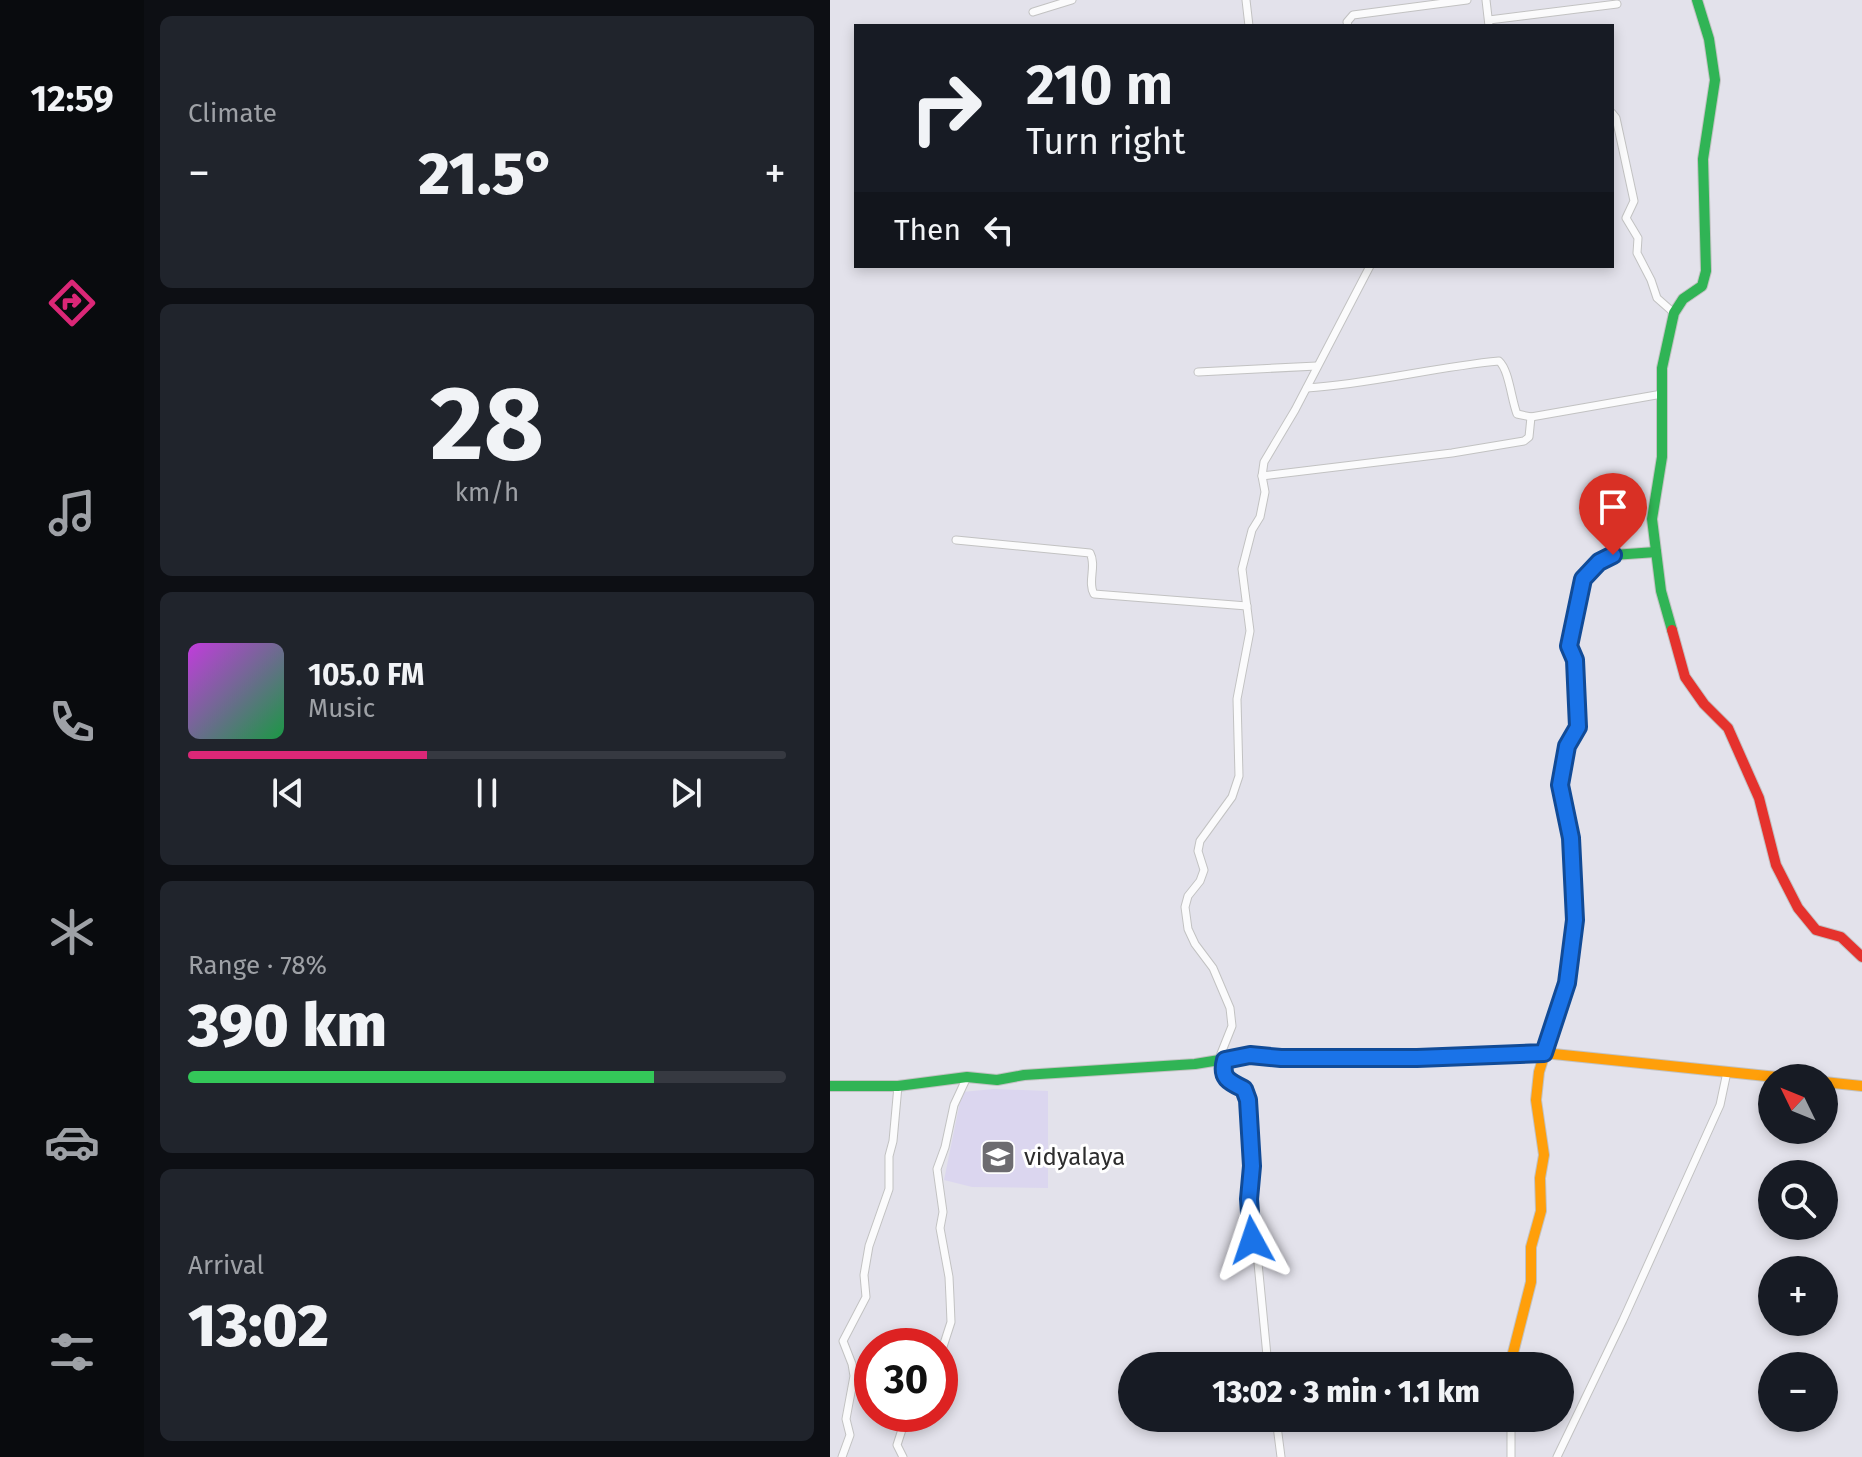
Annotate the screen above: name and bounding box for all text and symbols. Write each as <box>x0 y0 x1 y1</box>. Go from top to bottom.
text: 210 m <box>1026 52 1173 119</box>
icon: right <box>894 56 998 160</box>
text: 12:59 <box>30 77 114 121</box>
text: Climate <box>188 98 277 129</box>
text: Turn right <box>1026 120 1186 164</box>
text: 21.5° <box>419 138 555 210</box>
text: − <box>188 147 210 200</box>
text: + <box>764 147 786 200</box>
icon: left <box>977 208 1021 252</box>
text: Then <box>894 212 961 248</box>
icon: directions <box>44 275 100 331</box>
text: 28 <box>430 362 544 487</box>
pin <box>1579 473 1647 555</box>
text: km/h <box>455 477 519 508</box>
icon: music <box>44 485 100 541</box>
icon: arrive <box>1591 485 1635 529</box>
text: 105.0 FM <box>308 657 424 693</box>
text: Music <box>308 693 375 724</box>
icon: phone <box>44 694 100 750</box>
icon: previous <box>266 771 310 815</box>
icon: pause <box>465 771 509 815</box>
icon: next <box>664 771 708 815</box>
icon: climate <box>44 904 100 960</box>
text: Range · 78% <box>188 950 327 981</box>
text: 390 km <box>188 990 387 1062</box>
north arrow <box>1758 1064 1838 1144</box>
map controls <box>1758 1064 1838 1432</box>
icon: car <box>44 1114 100 1170</box>
school or university icon: vidyalaya <box>979 1138 1017 1176</box>
place label: vidyalaya <box>1024 1143 1125 1171</box>
button: search <box>1758 1160 1838 1240</box>
position arrow <box>1210 1198 1294 1282</box>
text: Arrival <box>188 1250 264 1281</box>
button: + <box>1758 1256 1838 1336</box>
text: 13:02 <box>188 1290 329 1362</box>
icon: filters <box>44 1324 100 1380</box>
speed limit sign: 30 <box>854 1328 958 1432</box>
button: − <box>1758 1352 1838 1432</box>
text: 13:02 · 3 min · 1.1 km <box>1212 1374 1480 1410</box>

